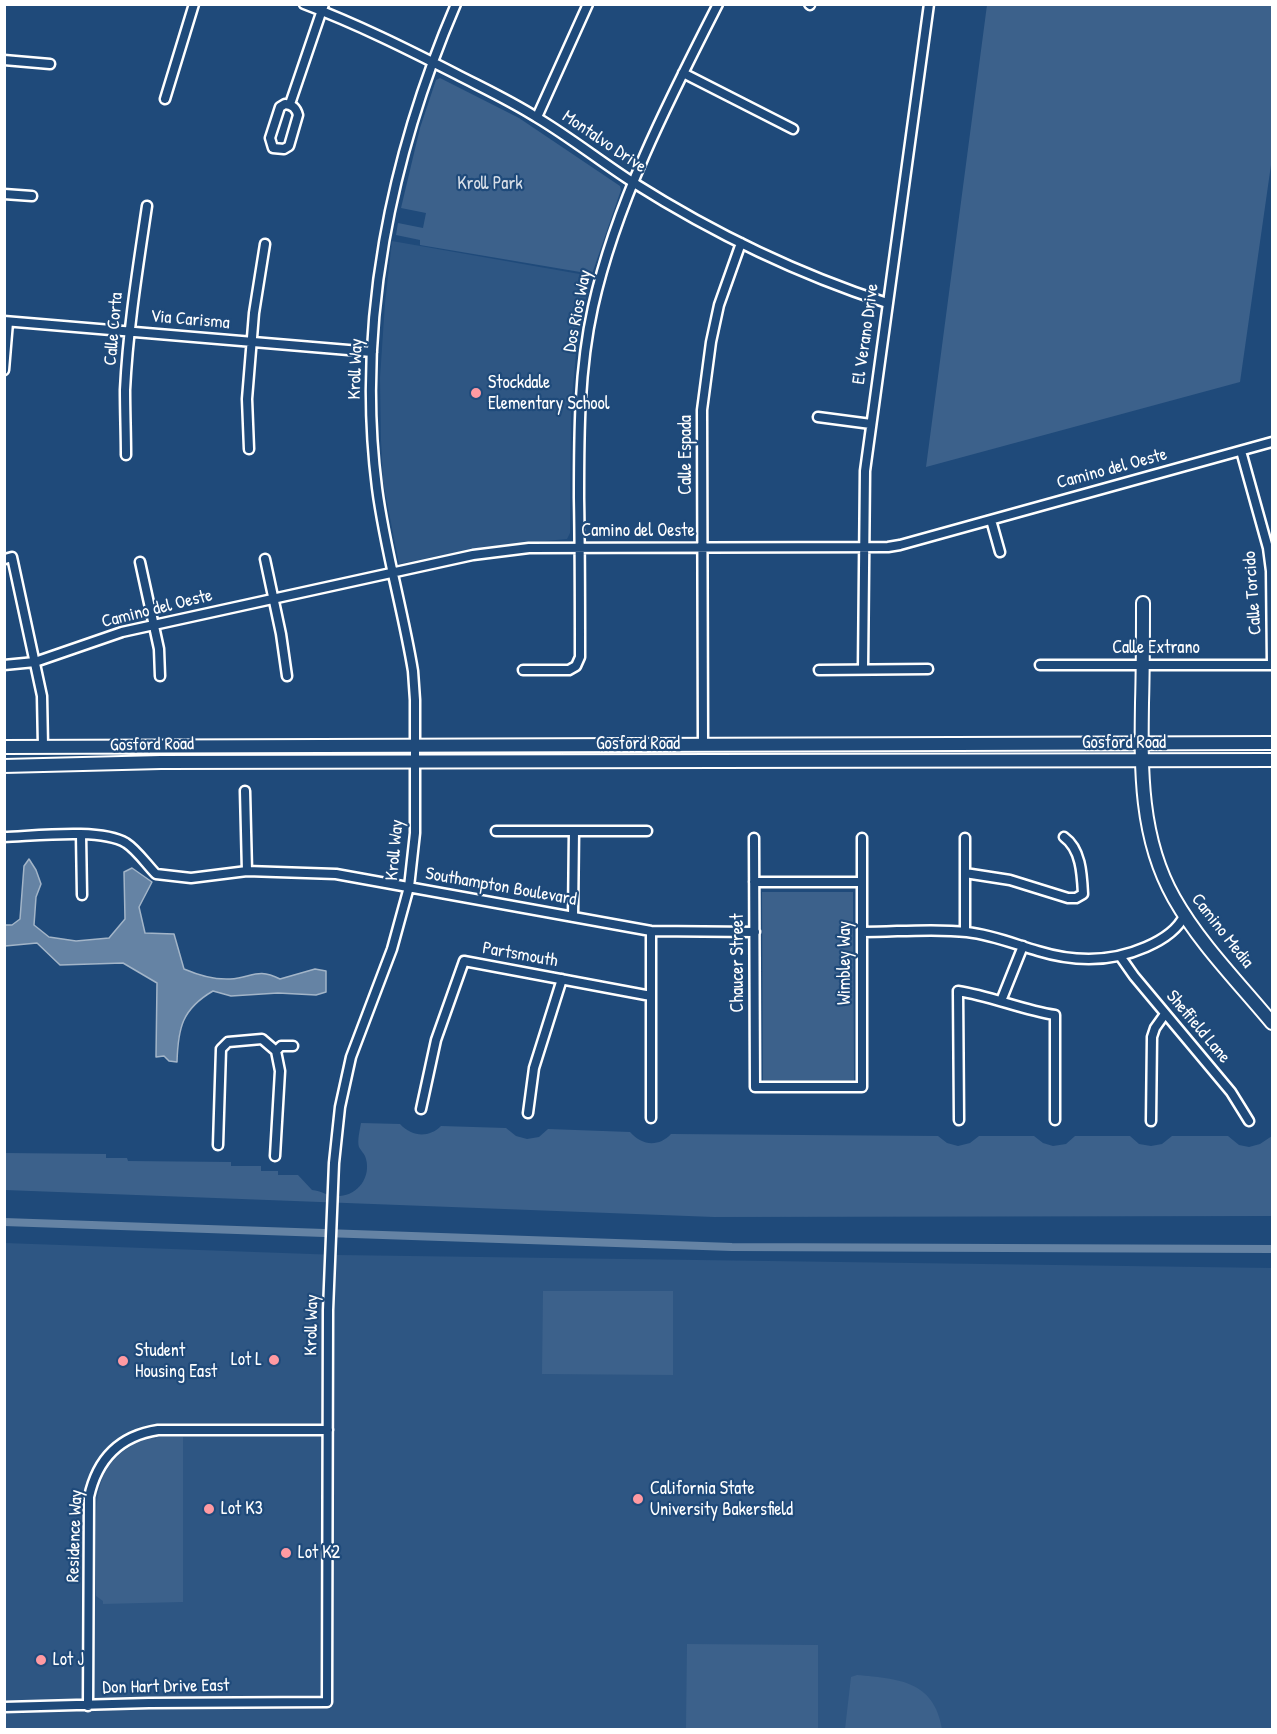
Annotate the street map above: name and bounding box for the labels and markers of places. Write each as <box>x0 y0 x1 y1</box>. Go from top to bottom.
place label: Stockdale Elementary School <box>488 372 609 415</box>
marker: Stockdale Elementary School <box>469 386 483 400</box>
place label: Student Housing East <box>135 1340 217 1382</box>
place label: Lot L <box>231 1349 262 1371</box>
marker: Lot L <box>267 1353 281 1367</box>
marker: Student Housing East <box>116 1354 130 1368</box>
place label: California State University Bakersfield <box>650 1478 793 1520</box>
marker: California State University Bakersfield <box>631 1492 645 1506</box>
place label: Lot K3 <box>221 1498 263 1520</box>
marker: Lot K3 <box>202 1502 216 1516</box>
place label: Lot K2 <box>298 1542 340 1564</box>
marker: Lot K2 <box>279 1546 293 1560</box>
place label: Lot J <box>53 1649 84 1671</box>
marker: Lot J <box>34 1653 48 1667</box>

